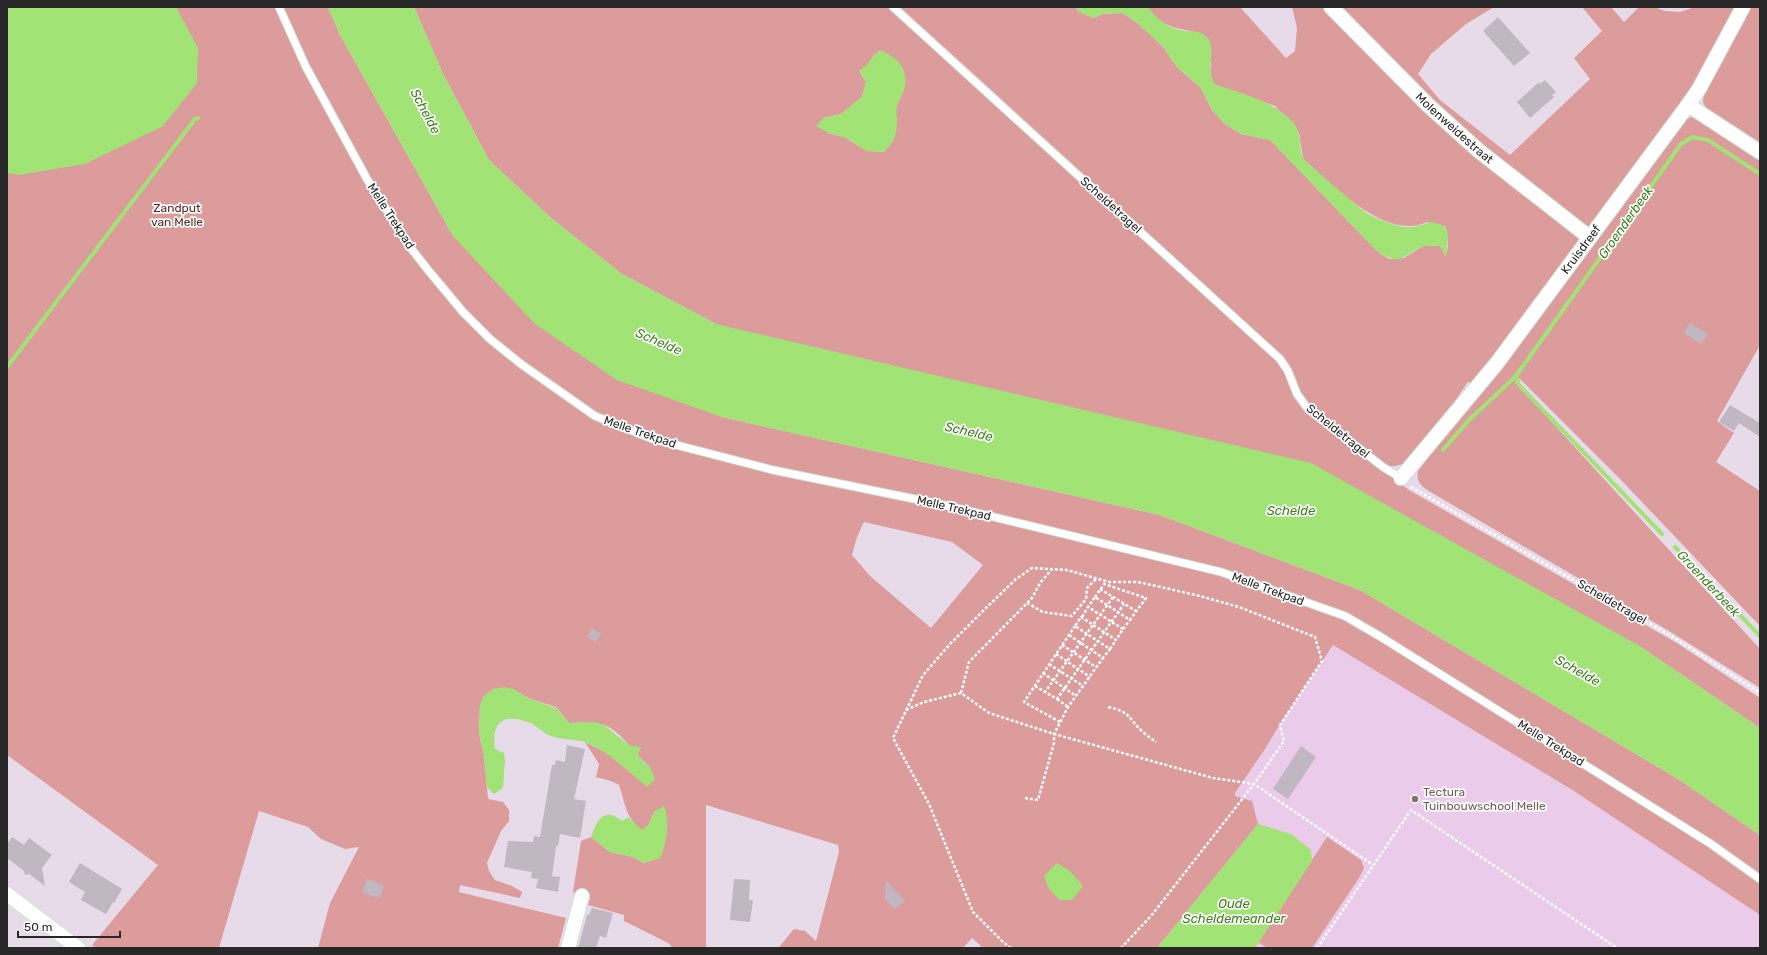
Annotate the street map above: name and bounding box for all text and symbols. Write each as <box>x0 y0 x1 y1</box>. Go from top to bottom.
water label: Schelde <box>408 86 444 136</box>
street label: Molenweidestraat <box>1413 90 1496 167</box>
street label: Scheldetragel <box>1078 174 1145 236</box>
street label: Melle Trekpad <box>365 180 417 252</box>
water label: Groenderbeek <box>1595 183 1656 261</box>
park label: Zandput van Melle <box>151 201 203 229</box>
street label: Kruisdreef <box>1558 222 1604 277</box>
water label: Schelde <box>634 325 684 358</box>
street label: Scheldetragel <box>1304 401 1373 461</box>
street label: Melle Trekpad <box>602 413 678 451</box>
water label: Schelde <box>944 419 994 444</box>
street label: Melle Trekpad <box>916 493 992 523</box>
water label: Schelde <box>1267 503 1315 518</box>
water label: Groenderbeek <box>1674 547 1743 620</box>
street label: Melle Trekpad <box>1230 569 1306 609</box>
street label: Scheldetragel <box>1575 577 1649 627</box>
water label: Schelde <box>1553 652 1603 689</box>
street label: Melle Trekpad <box>1515 717 1587 769</box>
place label: Tectura Tuinbouwschool Melle <box>1423 785 1546 813</box>
marker: Tectura Tuinbouwschool Melle <box>1410 794 1420 804</box>
water label: Oude Scheldemeander <box>1183 896 1286 926</box>
scale bar <box>18 913 120 939</box>
text: 50 m <box>24 920 52 934</box>

